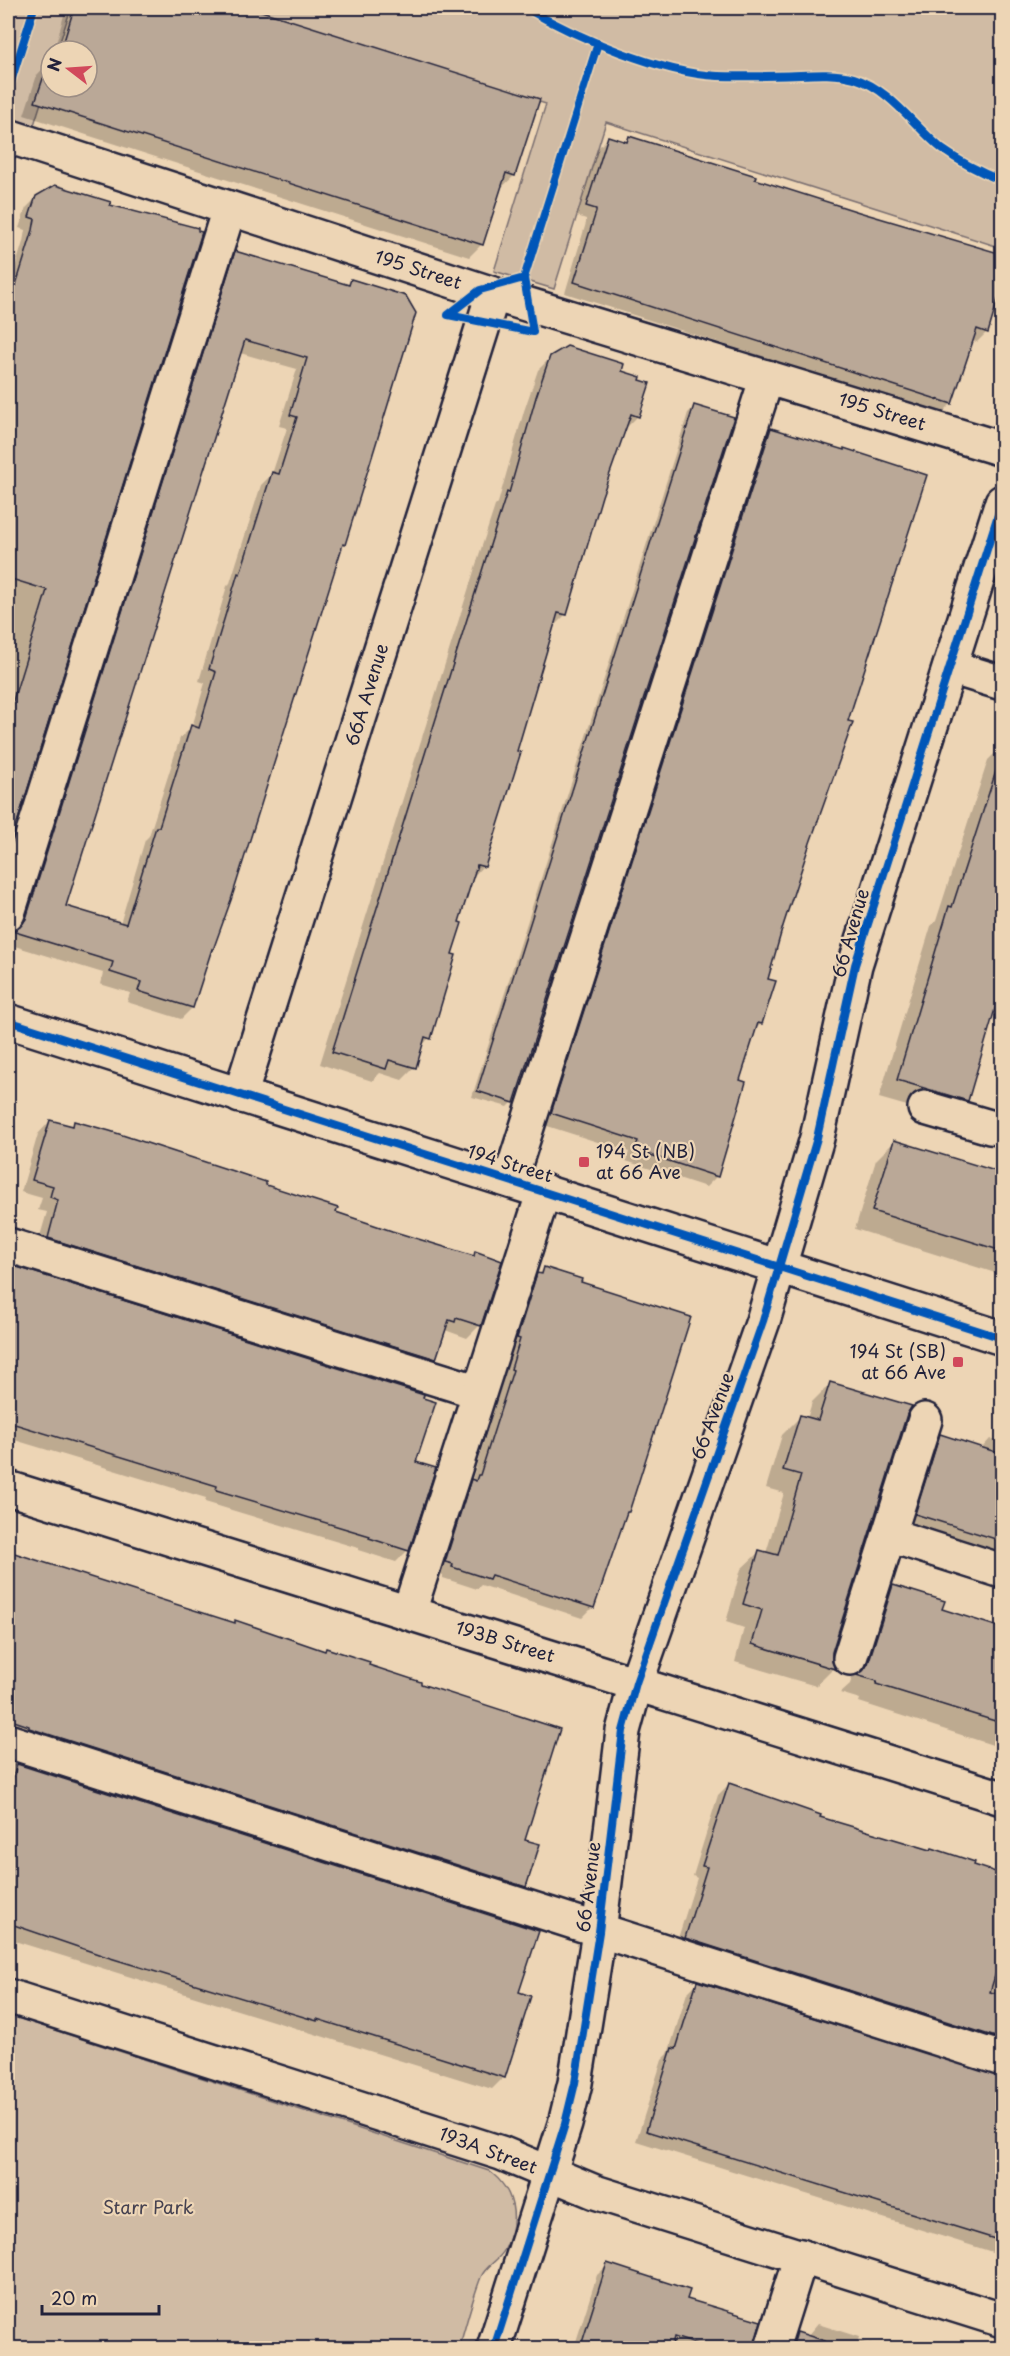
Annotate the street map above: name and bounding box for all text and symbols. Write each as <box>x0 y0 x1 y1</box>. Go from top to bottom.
north arrow <box>39 39 99 99</box>
text: N <box>40 55 67 74</box>
street label: 195 Street <box>371 242 465 295</box>
street label: 195 Street <box>835 384 929 437</box>
street label: 66A Avenue <box>337 640 394 749</box>
street label: 66 Avenue <box>824 885 875 980</box>
street label: 194 Street <box>465 1137 556 1188</box>
place label: 194 St (NB) at 66 Ave <box>596 1137 695 1185</box>
marker: 194 St (NB) at 66 Ave <box>577 1155 591 1169</box>
place label: 194 St (SB) at 66 Ave <box>850 1337 946 1385</box>
marker: 194 St (SB) at 66 Ave <box>951 1355 965 1369</box>
street label: 66 Avenue <box>683 1368 740 1463</box>
street label: 193B Street <box>452 1613 558 1668</box>
street label: 66 Avenue <box>569 1840 606 1934</box>
street label: 193A Street <box>436 2119 541 2180</box>
park label: Starr Park <box>102 2193 194 2220</box>
scale bar <box>42 2278 159 2316</box>
text: 20 m <box>51 2284 97 2311</box>

